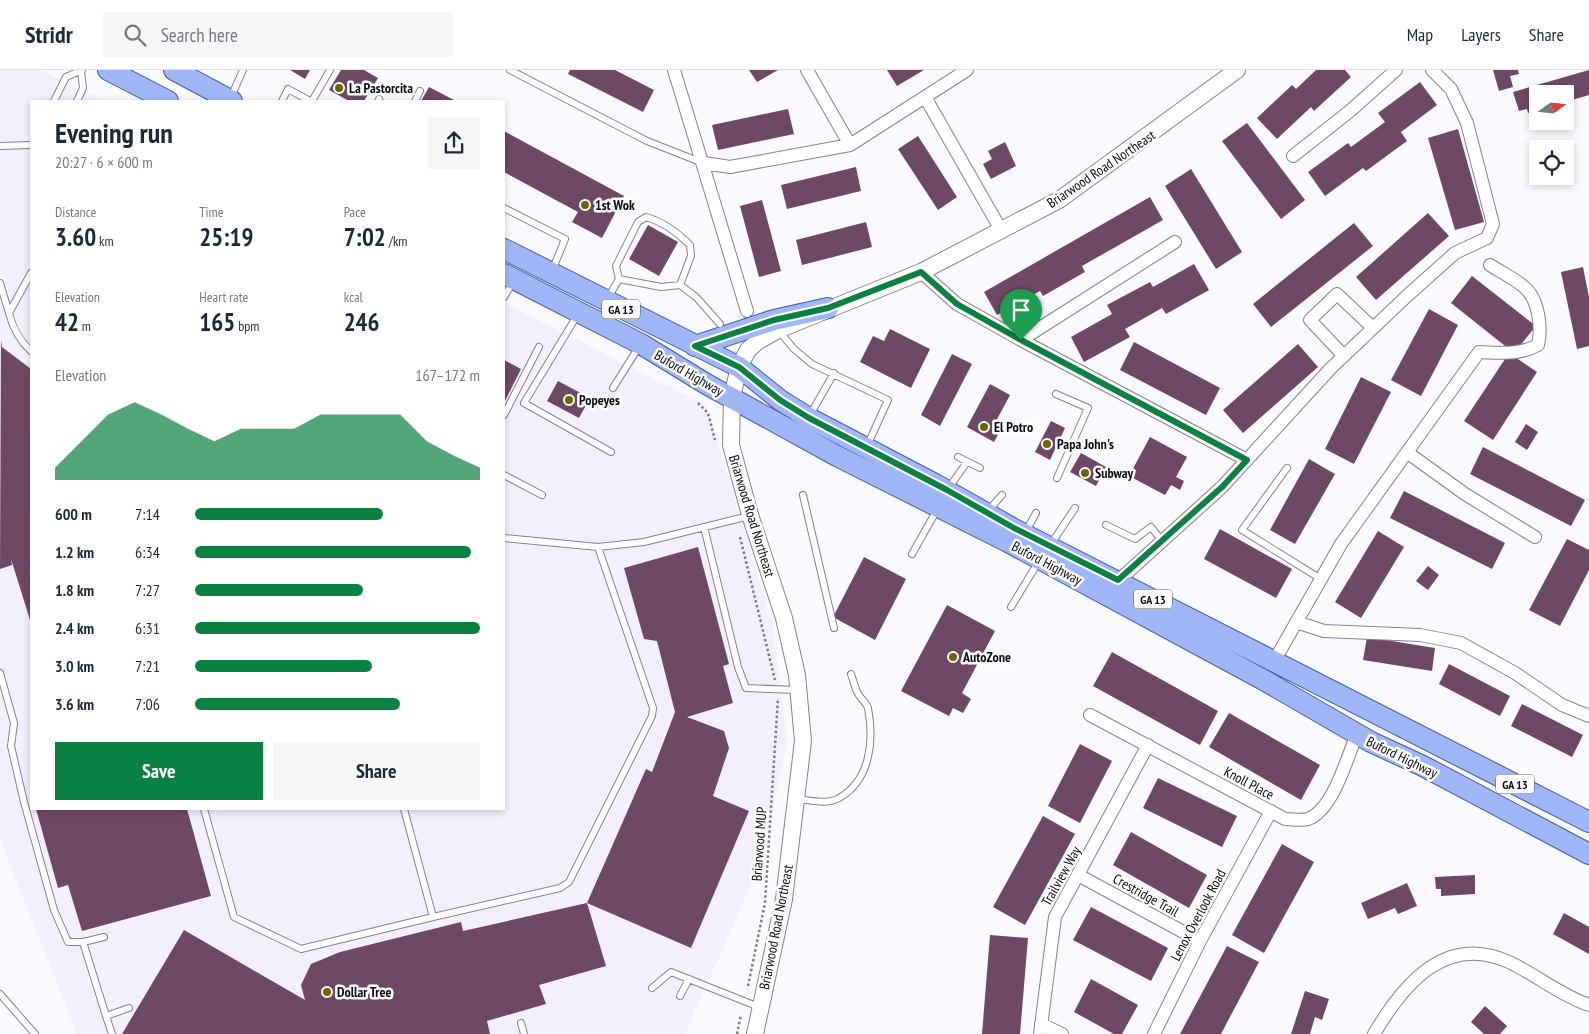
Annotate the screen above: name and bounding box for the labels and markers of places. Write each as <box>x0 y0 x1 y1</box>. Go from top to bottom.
place label: La Pastorcita <box>349 79 413 97</box>
marker: La Pastorcita <box>333 82 345 94</box>
place label: 1st Wok <box>595 196 635 214</box>
marker: 1st Wok <box>579 199 591 211</box>
pin <box>1000 289 1042 340</box>
place label: Popeyes <box>579 391 620 409</box>
marker: Popeyes <box>563 394 575 406</box>
place label: El Potro <box>994 418 1033 436</box>
marker: El Potro <box>978 421 990 433</box>
place label: Papa John's <box>1057 435 1114 453</box>
marker: Papa John's <box>1041 438 1053 450</box>
place label: Subway <box>1095 464 1134 482</box>
marker: Subway <box>1079 467 1091 479</box>
place label: AutoZone <box>962 648 1011 666</box>
marker: AutoZone <box>947 651 959 663</box>
place label: Dollar Tree <box>337 983 391 1001</box>
marker: Dollar Tree <box>321 986 333 998</box>

